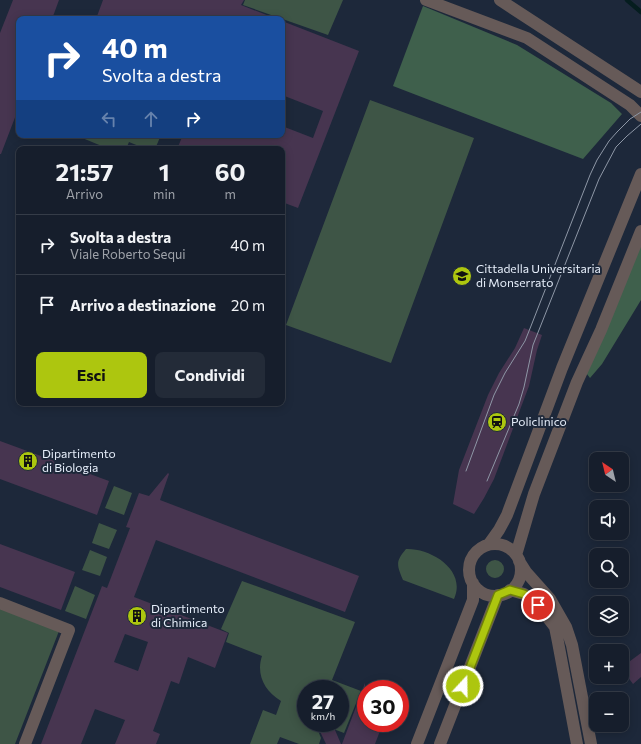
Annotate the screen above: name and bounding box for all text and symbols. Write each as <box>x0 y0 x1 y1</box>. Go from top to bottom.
text: 40 m <box>102 30 168 64</box>
icon: right <box>36 32 88 84</box>
text: Svolta a destra <box>102 64 221 86</box>
icon: left <box>98 108 120 130</box>
icon: ahead <box>140 108 162 130</box>
icon: right <box>182 108 204 130</box>
text: 21:57 <box>56 157 114 186</box>
text: 1 <box>159 157 170 186</box>
text: 60 <box>215 157 245 186</box>
text: Arrivo <box>66 186 103 202</box>
text: min <box>153 186 175 202</box>
text: m <box>224 186 236 202</box>
text: Svolta a destra <box>70 228 171 246</box>
icon: right <box>36 234 58 256</box>
text: 40 m <box>230 236 265 254</box>
text: Viale Roberto Sequi <box>70 246 186 262</box>
place label: Cittadella Universitaria di Monserrato <box>476 261 601 289</box>
school or university icon: Cittadella Universitaria di Monserrato <box>451 265 473 287</box>
icon: arrive <box>36 294 58 316</box>
text: Arrivo a destinazione <box>70 296 216 314</box>
text: 20 m <box>231 296 265 314</box>
button: Esci <box>36 352 147 398</box>
button: Condividi <box>155 352 265 398</box>
station icon: Policlinico <box>486 411 508 433</box>
place label: Policlinico <box>511 414 567 428</box>
place label: Dipartimento di Biologia <box>42 446 116 474</box>
building icon: Dipartimento di Biologia <box>17 450 39 472</box>
north arrow <box>589 452 629 492</box>
map controls <box>589 452 629 732</box>
button: sound <box>589 500 629 540</box>
button: search <box>589 548 629 588</box>
pin <box>521 588 555 622</box>
icon: arrive <box>527 594 549 616</box>
button: layers <box>589 596 629 636</box>
place label: Dipartimento di Chimica <box>151 601 225 629</box>
building icon: Dipartimento di Chimica <box>126 605 148 627</box>
button: + <box>589 644 629 684</box>
position arrow <box>442 665 484 707</box>
speed limit sign: 30 <box>357 680 409 732</box>
text: 27 <box>312 689 334 713</box>
button: − <box>589 692 629 732</box>
text: km/h <box>311 710 335 722</box>

